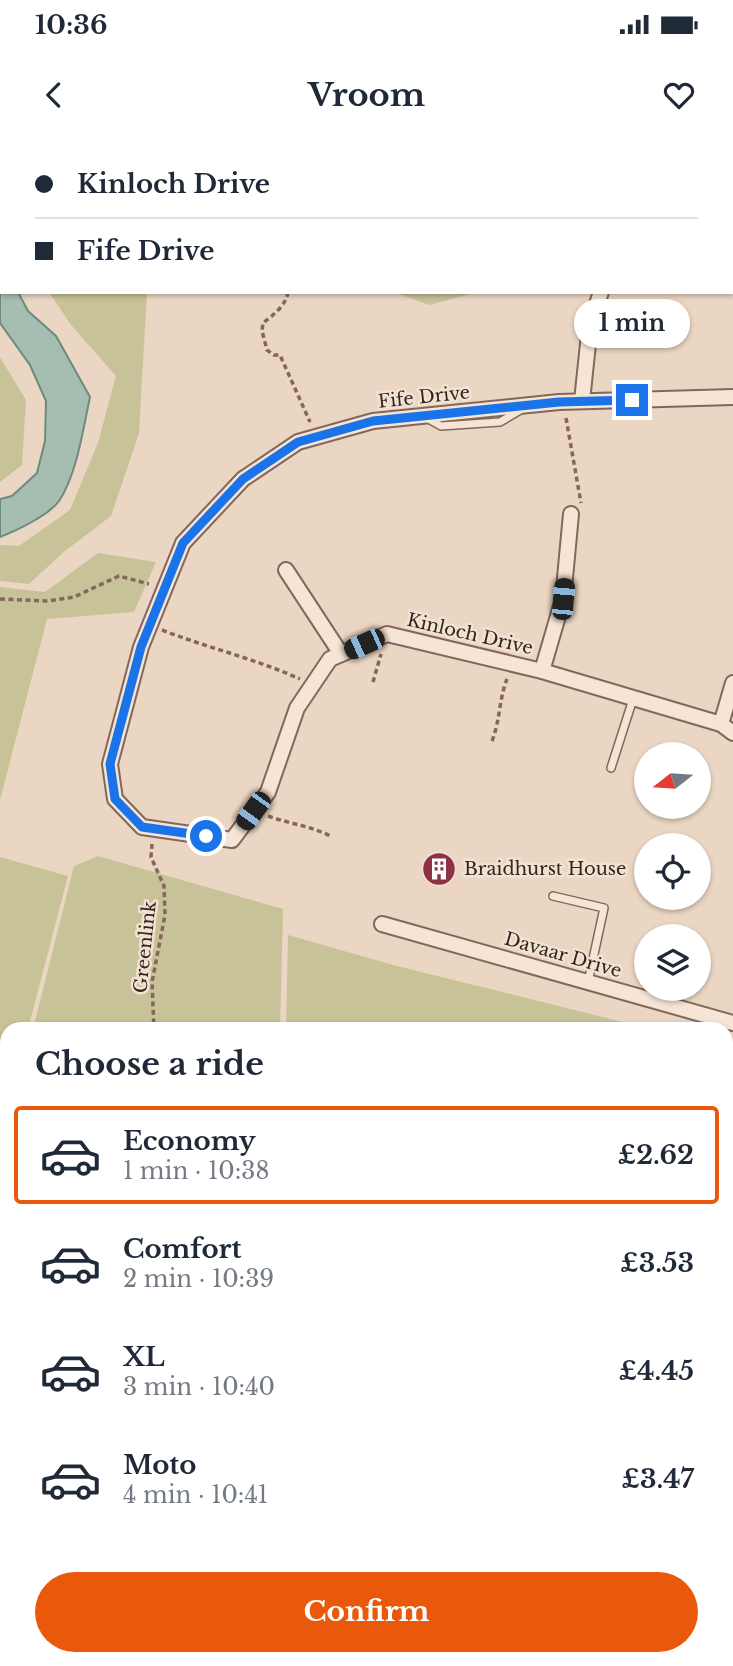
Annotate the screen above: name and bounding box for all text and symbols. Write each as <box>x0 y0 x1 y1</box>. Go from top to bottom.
text: 10:36 <box>35 9 107 41</box>
text: Vroom <box>308 75 425 115</box>
icon: back <box>35 76 73 114</box>
icon: heart <box>660 76 698 114</box>
text: Kinloch Drive <box>77 168 270 200</box>
text: Fife Drive <box>77 235 214 267</box>
callout: 1 min <box>574 299 690 348</box>
text: 1 min <box>599 309 665 337</box>
street label: Fife Drive <box>377 381 471 413</box>
route end <box>616 384 648 416</box>
car <box>551 577 576 621</box>
street label: Kinloch Drive <box>405 609 535 659</box>
car <box>341 626 388 662</box>
north arrow <box>634 742 710 819</box>
map controls <box>634 742 711 1001</box>
car <box>233 788 274 834</box>
route start <box>190 820 222 852</box>
button: locate <box>634 833 711 910</box>
building icon: Braidhurst House <box>420 850 458 888</box>
place label: Braidhurst House <box>464 858 626 880</box>
street label: Greenlink <box>129 900 161 994</box>
button: layers <box>634 924 711 1001</box>
street label: Davaar Drive <box>502 928 624 982</box>
text: Choose a ride <box>35 1044 264 1084</box>
icon: car <box>39 1124 102 1187</box>
text: Economy <box>123 1125 256 1157</box>
text: £2.62 <box>618 1139 694 1171</box>
text: 1 min · 10:38 <box>123 1157 269 1185</box>
icon: car <box>39 1232 102 1295</box>
text: Comfort <box>123 1233 241 1265</box>
text: £3.53 <box>620 1247 694 1279</box>
text: 2 min · 10:39 <box>123 1265 274 1293</box>
icon: car <box>39 1340 102 1403</box>
text: XL <box>123 1341 165 1373</box>
text: £4.45 <box>619 1355 694 1387</box>
text: 3 min · 10:40 <box>123 1373 275 1401</box>
icon: car <box>39 1448 102 1511</box>
text: Moto <box>123 1449 196 1481</box>
text: £3.47 <box>622 1463 694 1495</box>
text: 4 min · 10:41 <box>123 1481 268 1509</box>
button: Confirm <box>35 1572 698 1652</box>

